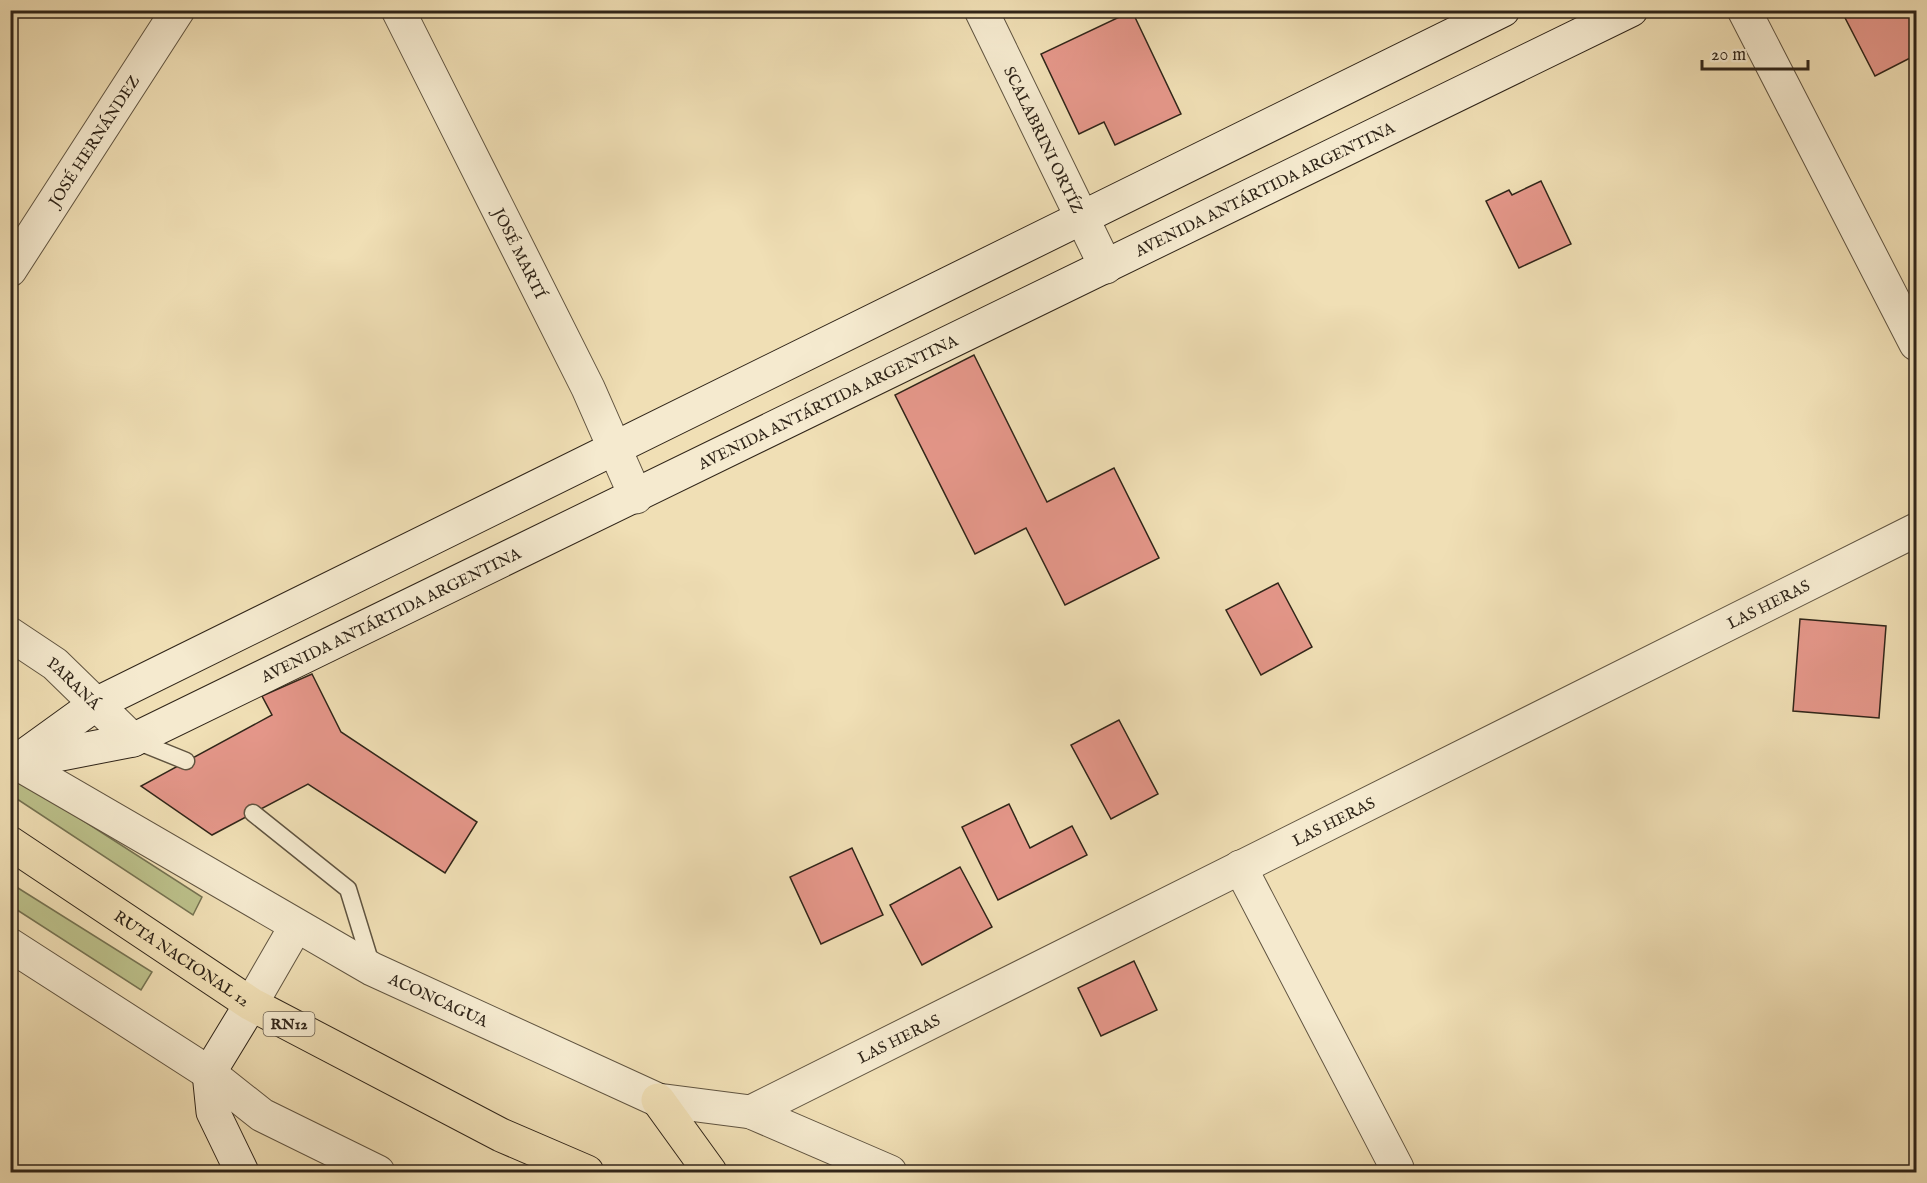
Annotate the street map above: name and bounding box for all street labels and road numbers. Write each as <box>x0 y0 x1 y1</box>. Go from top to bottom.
street label: SCALABRINI ORTÍZ <box>998 64 1086 217</box>
street label: JOSÉ HERNÁNDEZ <box>44 72 145 213</box>
street label: AVENIDA ANTÁRTIDA ARGENTINA <box>1131 118 1400 263</box>
street label: JOSÉ MARTÍ <box>486 204 552 303</box>
street label: AVENIDA ANTÁRTIDA ARGENTINA <box>694 331 963 475</box>
street label: AVENIDA ANTÁRTIDA ARGENTINA <box>258 544 526 688</box>
street label: LAS HERAS <box>1724 577 1814 635</box>
street label: PARANÁ <box>43 654 106 716</box>
street label: LAS HERAS <box>1290 794 1379 852</box>
street label: RUTA NACIONAL 12 <box>109 907 253 1012</box>
street label: ACONCAGUA <box>384 970 492 1033</box>
street label: LAS HERAS <box>855 1011 944 1069</box>
road number: RN12 <box>264 1012 314 1036</box>

